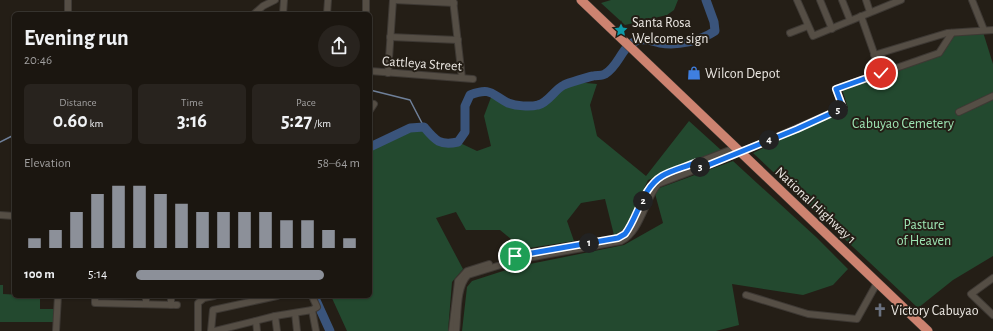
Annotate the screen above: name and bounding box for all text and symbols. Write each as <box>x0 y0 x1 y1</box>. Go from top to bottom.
place label: Santa Rosa Welcome sign <box>632 16 709 46</box>
place icon: Santa Rosa Welcome sign <box>613 22 629 38</box>
button: share <box>318 25 360 67</box>
text: Evening run <box>24 27 129 49</box>
text: 20:46 <box>24 54 52 67</box>
street label: Cattleya Street <box>381 54 463 74</box>
pin <box>864 56 898 90</box>
icon: check <box>870 62 892 84</box>
shop icon: Wilcon Depot <box>686 65 702 81</box>
place label: Wilcon Depot <box>705 67 781 81</box>
text: Distance <box>59 97 97 108</box>
text: Time <box>181 97 203 108</box>
text: Pace <box>296 97 316 108</box>
pin: 5 <box>828 100 848 120</box>
text: 5 <box>836 104 840 115</box>
text: 0.60 <box>53 111 88 131</box>
text: 3:16 <box>177 111 207 131</box>
text: 5:27 <box>281 111 312 131</box>
park label: Cabuyao Cemetery <box>852 117 954 131</box>
text: km <box>88 118 103 129</box>
text: /km <box>312 118 331 129</box>
pin: 4 <box>759 130 779 150</box>
text: 4 <box>766 134 772 145</box>
text: Elevation <box>24 157 71 170</box>
text: 58–64 m <box>317 157 360 170</box>
pin: 3 <box>690 157 710 177</box>
text: 3 <box>698 161 702 172</box>
street label: National Highway 1 <box>772 165 859 247</box>
pin: 2 <box>633 191 653 211</box>
text: 2 <box>640 195 646 206</box>
park label: Pasture of Heaven <box>897 218 951 248</box>
pin: 1 <box>579 233 599 253</box>
text: 1 <box>587 237 591 248</box>
pin <box>498 239 532 273</box>
icon: arrive <box>504 245 526 267</box>
text: 100 m <box>24 268 55 281</box>
text: 5:14 <box>88 268 107 281</box>
church icon: Victory Cabuyao <box>872 302 888 318</box>
place label: Victory Cabuyao <box>891 304 979 318</box>

